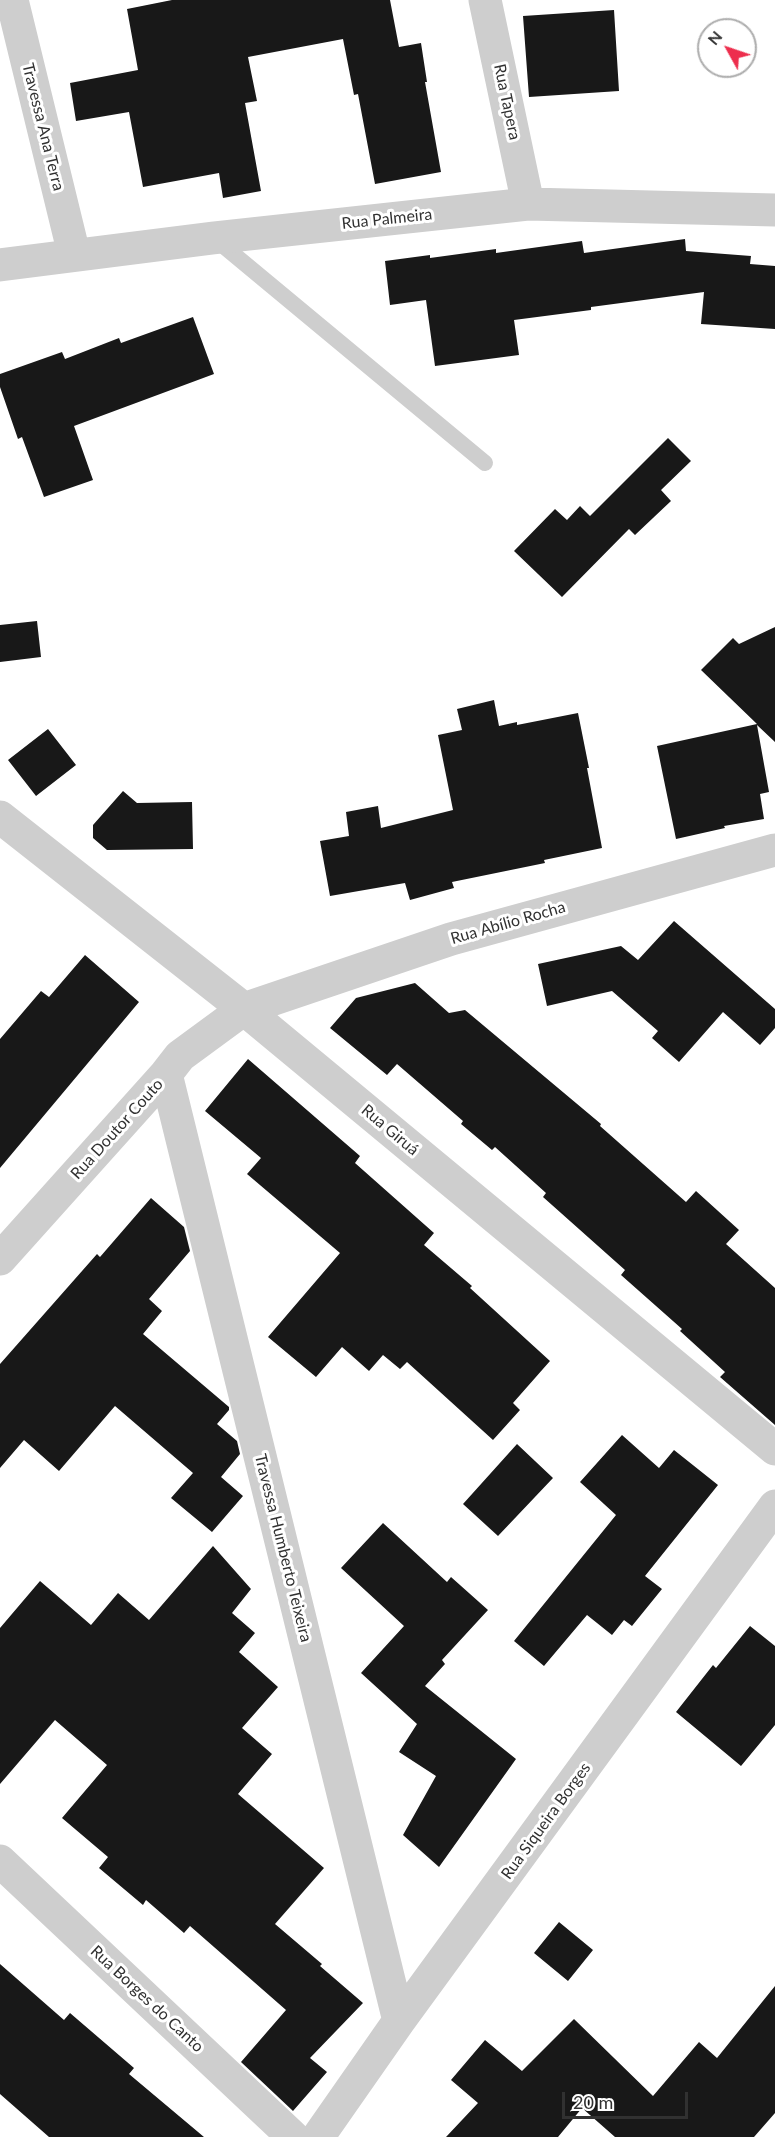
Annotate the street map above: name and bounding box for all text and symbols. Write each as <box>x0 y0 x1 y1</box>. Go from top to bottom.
north arrow <box>697 18 757 78</box>
text: N <box>703 27 726 48</box>
street label: Travessa Ana Terra <box>18 61 68 193</box>
street label: Rua Tapera <box>490 62 524 142</box>
street label: Rua Palmeira <box>341 205 433 233</box>
street label: Rua Abílio Rocha <box>448 897 568 949</box>
street label: Rua Doutor Couto <box>67 1075 167 1183</box>
street label: Rua Giruá <box>357 1101 423 1159</box>
street label: Travessa Humberto Teixeira <box>250 1452 316 1644</box>
street label: Rua Siqueira Borges <box>497 1759 595 1883</box>
street label: Rua Borges do Canto <box>86 1942 208 2056</box>
scale bar <box>565 2080 691 2118</box>
text: 20 m <box>573 2091 613 2113</box>

